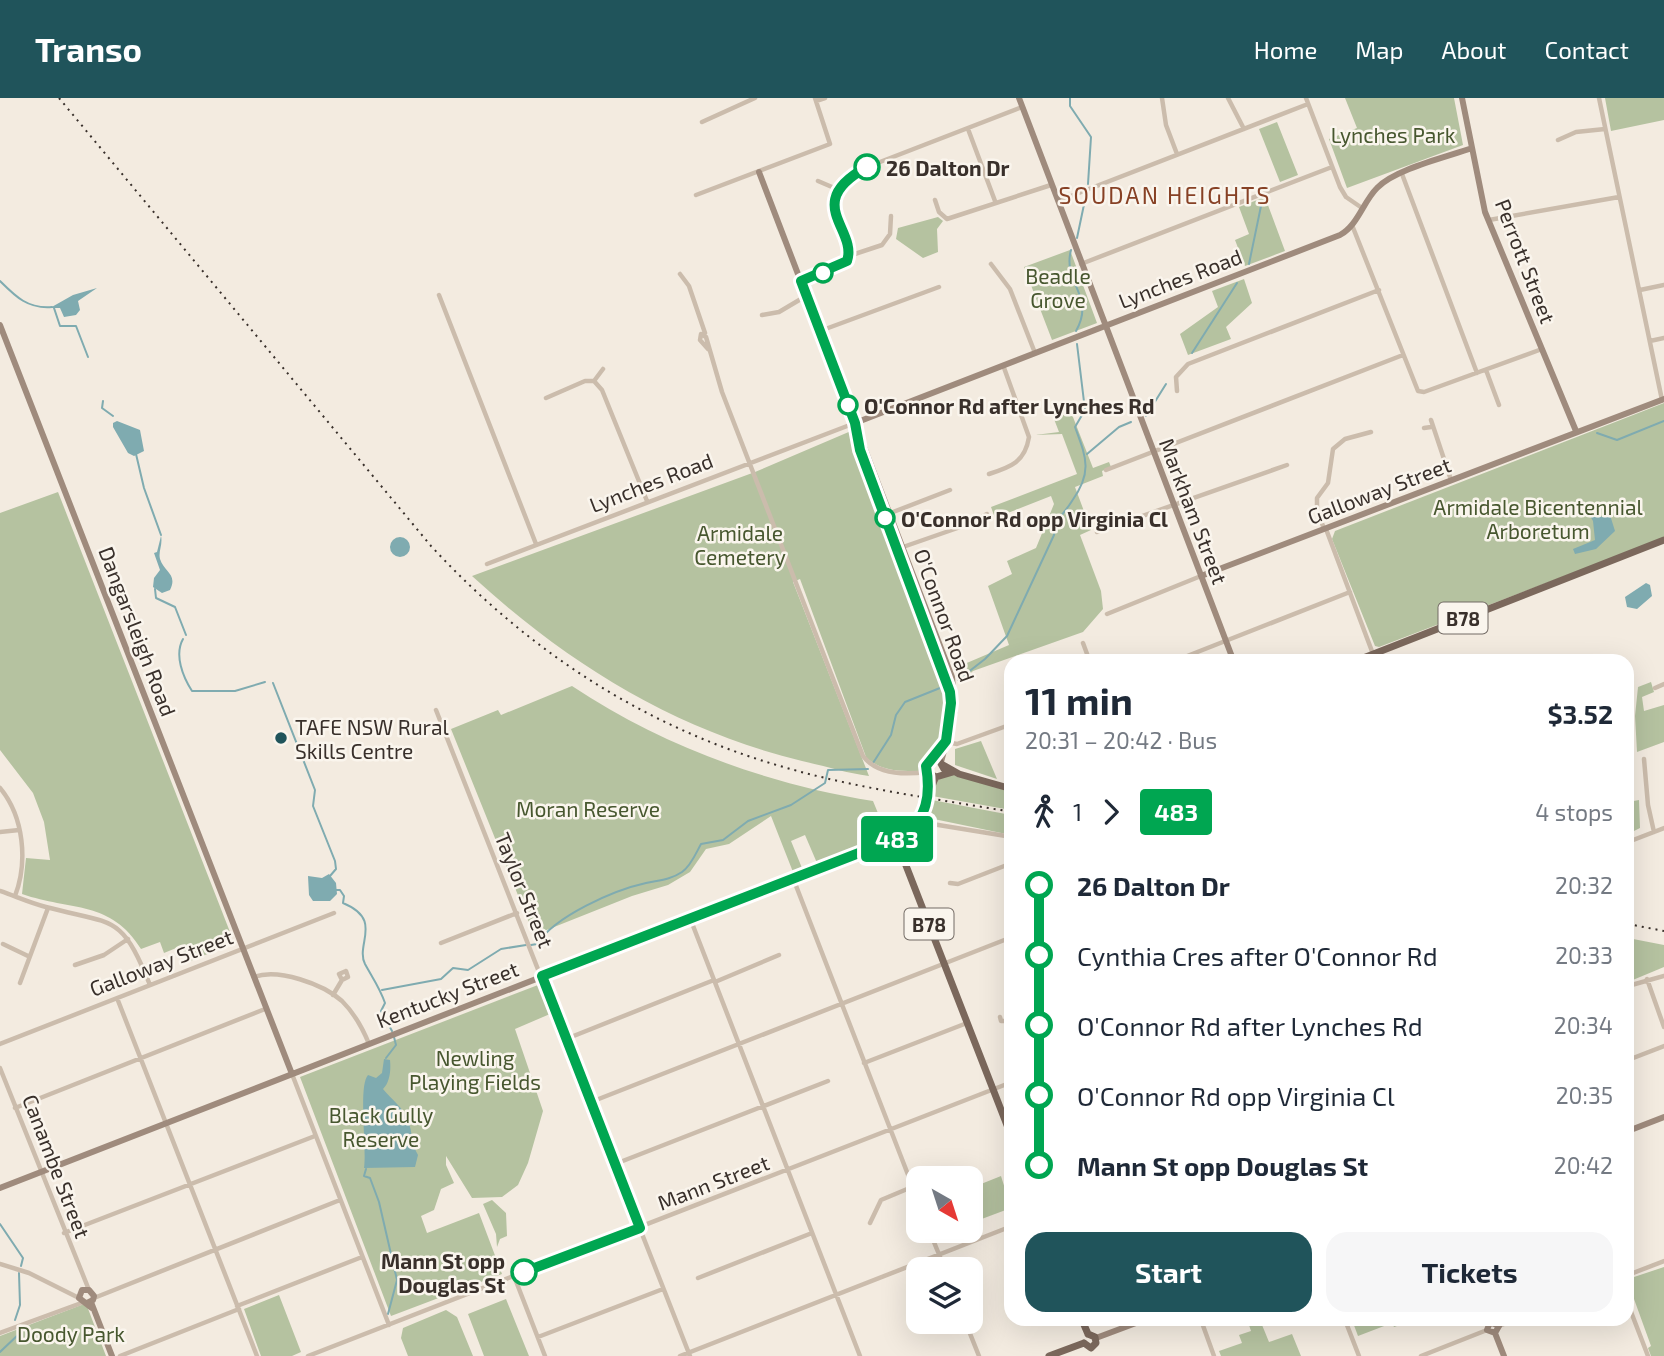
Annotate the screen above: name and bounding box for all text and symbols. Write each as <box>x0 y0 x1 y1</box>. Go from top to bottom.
text: Transo <box>35 29 142 69</box>
text: Home <box>1254 35 1317 64</box>
text: Map <box>1355 35 1403 64</box>
text: About <box>1441 35 1507 64</box>
text: Contact <box>1545 35 1629 64</box>
park label: Lynches Park <box>1331 122 1456 147</box>
marker: 26 Dalton Dr <box>854 154 880 180</box>
place label: 26 Dalton Dr <box>886 155 1010 180</box>
district label: SOUDAN HEIGHTS <box>1059 181 1271 209</box>
street label: Perrott Street <box>1491 195 1561 327</box>
street label: Lynches Road <box>1115 243 1245 313</box>
unlabelled marker <box>813 263 833 283</box>
park label: Beadle Grove <box>1025 263 1091 312</box>
place label: O'Connor Rd after Lynches Rd <box>864 393 1154 419</box>
marker: O'Connor Rd after Lynches Rd <box>838 395 858 415</box>
street label: Markham Street <box>1155 435 1233 587</box>
street label: Lynches Road <box>586 447 716 517</box>
street label: Galloway Street <box>1304 451 1454 529</box>
park label: Armidale Bicentennial Arboretum <box>1433 494 1643 543</box>
place label: O'Connor Rd opp Virginia Cl <box>901 506 1168 531</box>
marker: O'Connor Rd opp Virginia Cl <box>875 508 895 528</box>
park label: Armidale Cemetery <box>694 520 786 569</box>
street label: Dangarsleigh Road <box>94 543 182 719</box>
street label: O'Connor Road <box>909 545 981 685</box>
road number: B78 <box>1438 603 1488 634</box>
text: 11 min <box>1025 677 1133 723</box>
text: $3.52 <box>1547 698 1613 729</box>
place label: TAFE NSW Rural Skills Centre <box>295 714 450 763</box>
text: 20:31 – 20:42 · Bus <box>1025 726 1217 754</box>
marker: TAFE NSW Rural Skills Centre <box>273 730 289 746</box>
icon: walk <box>1025 793 1063 831</box>
icon: forward <box>1092 793 1130 831</box>
park label: Moran Reserve <box>516 796 660 821</box>
text: 483 <box>1154 797 1198 826</box>
text: 1 <box>1073 798 1082 826</box>
text: 4 stops <box>1535 798 1613 826</box>
line badge: 483 <box>857 816 937 862</box>
text: 483 <box>875 824 919 853</box>
street label: Taylor Street <box>491 829 559 951</box>
text: 26 Dalton Dr <box>1077 870 1230 901</box>
text: 20:32 <box>1555 871 1613 899</box>
road number: B78 <box>904 908 954 940</box>
street label: Galloway Street <box>86 923 236 1001</box>
text: Cynthia Cres after O'Connor Rd <box>1077 940 1438 971</box>
text: 20:33 <box>1555 941 1613 969</box>
street label: Kentucky Street <box>372 955 522 1033</box>
text: O'Connor Rd after Lynches Rd <box>1077 1010 1423 1041</box>
text: 20:34 <box>1554 1011 1613 1039</box>
park label: Newling Playing Fields <box>409 1045 541 1094</box>
text: O'Connor Rd opp Virginia Cl <box>1077 1080 1395 1111</box>
text: 20:35 <box>1556 1081 1613 1109</box>
street label: Canambe Street <box>18 1091 96 1241</box>
park label: Black Gully Reserve <box>329 1102 433 1151</box>
street label: Mann Street <box>654 1149 772 1215</box>
text: Mann St opp Douglas St <box>1077 1150 1368 1181</box>
text: 20:42 <box>1554 1151 1613 1179</box>
north arrow <box>906 1166 984 1242</box>
map controls <box>906 1166 983 1334</box>
button: Start <box>1025 1232 1312 1312</box>
button: Tickets <box>1326 1232 1613 1312</box>
place label: Mann St opp Douglas St <box>381 1248 505 1297</box>
button: layers <box>906 1257 983 1334</box>
marker: Mann St opp Douglas St <box>511 1259 537 1285</box>
park label: Doody Park <box>17 1321 125 1346</box>

